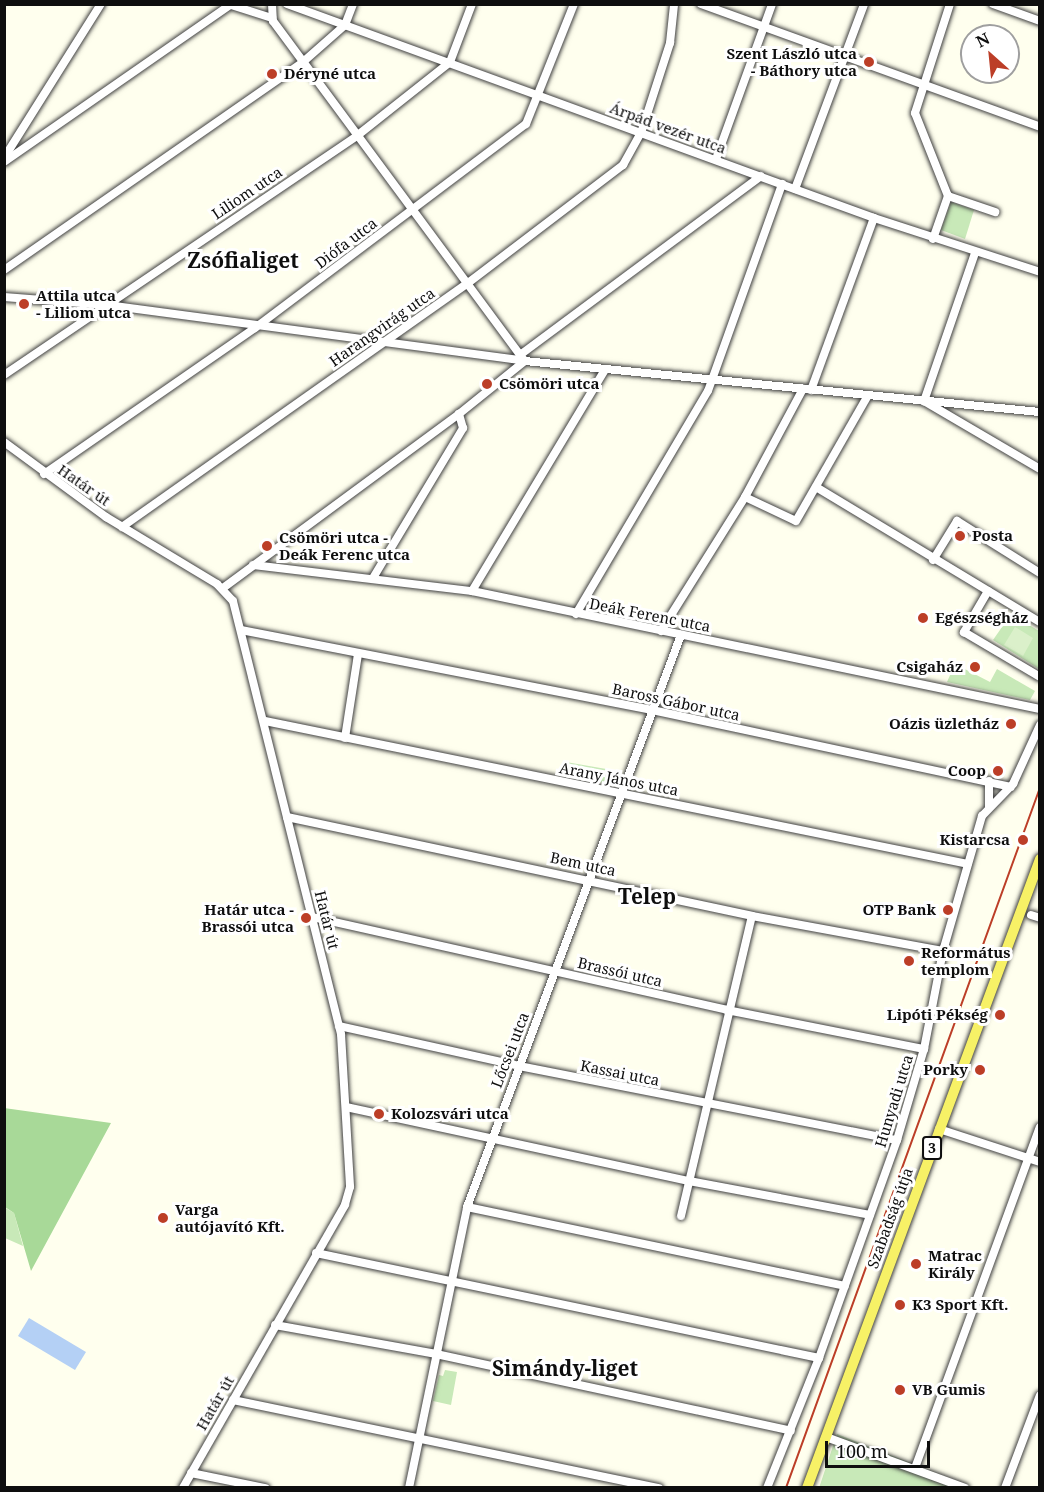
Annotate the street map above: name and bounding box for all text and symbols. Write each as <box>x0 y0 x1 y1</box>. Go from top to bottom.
north arrow <box>960 24 1020 84</box>
text: N <box>972 27 993 52</box>
place label: Szent László utca - Báthory utca <box>726 44 857 79</box>
marker: Szent László utca - Báthory utca <box>862 55 876 69</box>
place label: Déryné utca <box>284 65 376 83</box>
marker: Déryné utca <box>265 67 279 81</box>
street label: Árpád vezér utca <box>607 99 729 157</box>
street label: Liliom utca <box>208 163 286 223</box>
street label: Diófa utca <box>311 214 381 272</box>
district label: Zsófialiget <box>187 247 299 273</box>
street label: Harangvirág utca <box>326 284 438 370</box>
place label: Attila utca - Liliom utca <box>36 286 131 321</box>
marker: Attila utca - Liliom utca <box>17 297 31 311</box>
place label: Csömöri utca <box>499 375 599 393</box>
marker: Csömöri utca <box>480 377 494 391</box>
street label: Határ út <box>54 460 114 510</box>
place label: Posta <box>972 527 1013 545</box>
place label: Csömöri utca - Deák Ferenc utca <box>279 528 410 563</box>
marker: Posta <box>953 529 967 543</box>
marker: Csömöri utca - Deák Ferenc utca <box>260 539 274 553</box>
street label: Deák Ferenc utca <box>588 594 712 636</box>
place label: Egészségház <box>935 609 1028 627</box>
marker: Egészségház <box>916 611 930 625</box>
place label: Csigaház <box>896 658 963 676</box>
marker: Csigaház <box>968 660 982 674</box>
street label: Baross Gábor utca <box>611 680 741 724</box>
place label: Oázis üzletház <box>889 715 999 733</box>
marker: Oázis üzletház <box>1004 717 1018 731</box>
street label: Arany János utca <box>558 759 680 799</box>
place label: Coop <box>948 762 986 780</box>
marker: Coop <box>991 764 1005 778</box>
place label: Kistarcsa <box>939 831 1010 849</box>
marker: Kistarcsa <box>1014 831 1032 849</box>
street label: Bem utca <box>549 848 617 880</box>
district label: Telep <box>618 883 676 909</box>
street label: Határ út <box>311 889 343 951</box>
place label: Határ utca - Brassói utca <box>202 900 294 935</box>
place label: OTP Bank <box>863 901 936 919</box>
marker: OTP Bank <box>941 903 955 917</box>
marker: Határ utca - Brassói utca <box>299 911 313 925</box>
place label: Református templom <box>921 943 1011 978</box>
street label: Brassói utca <box>576 953 664 991</box>
marker: Református templom <box>902 954 916 968</box>
place label: Lipóti Pékség <box>887 1006 988 1024</box>
marker: Lipóti Pékség <box>993 1008 1007 1022</box>
street label: Lőcsei utca <box>487 1010 533 1090</box>
street label: Hunyadi utca <box>871 1052 917 1150</box>
street label: Kassai utca <box>579 1057 661 1089</box>
place label: Porky <box>923 1061 968 1079</box>
marker: Porky <box>973 1063 987 1077</box>
place label: Kolozsvári utca <box>391 1105 509 1123</box>
marker: Kolozsvári utca <box>372 1107 386 1121</box>
road number: 3 <box>922 1137 942 1159</box>
street label: Szabadság útja <box>863 1165 917 1271</box>
place label: Varga autójavító Kft. <box>175 1200 285 1235</box>
marker: Varga autójavító Kft. <box>156 1211 170 1225</box>
place label: Matrac Király <box>928 1246 982 1281</box>
marker: Matrac Király <box>909 1257 923 1271</box>
place label: K3 Sport Kft. <box>912 1296 1008 1314</box>
marker: K3 Sport Kft. <box>893 1298 907 1312</box>
district label: Simándy-liget <box>492 1355 638 1381</box>
street label: Határ út <box>192 1373 238 1433</box>
place label: VB Gumis <box>912 1381 985 1399</box>
marker: VB Gumis <box>893 1383 907 1397</box>
scale bar <box>828 1429 933 1467</box>
text: 100 m <box>836 1439 888 1463</box>

